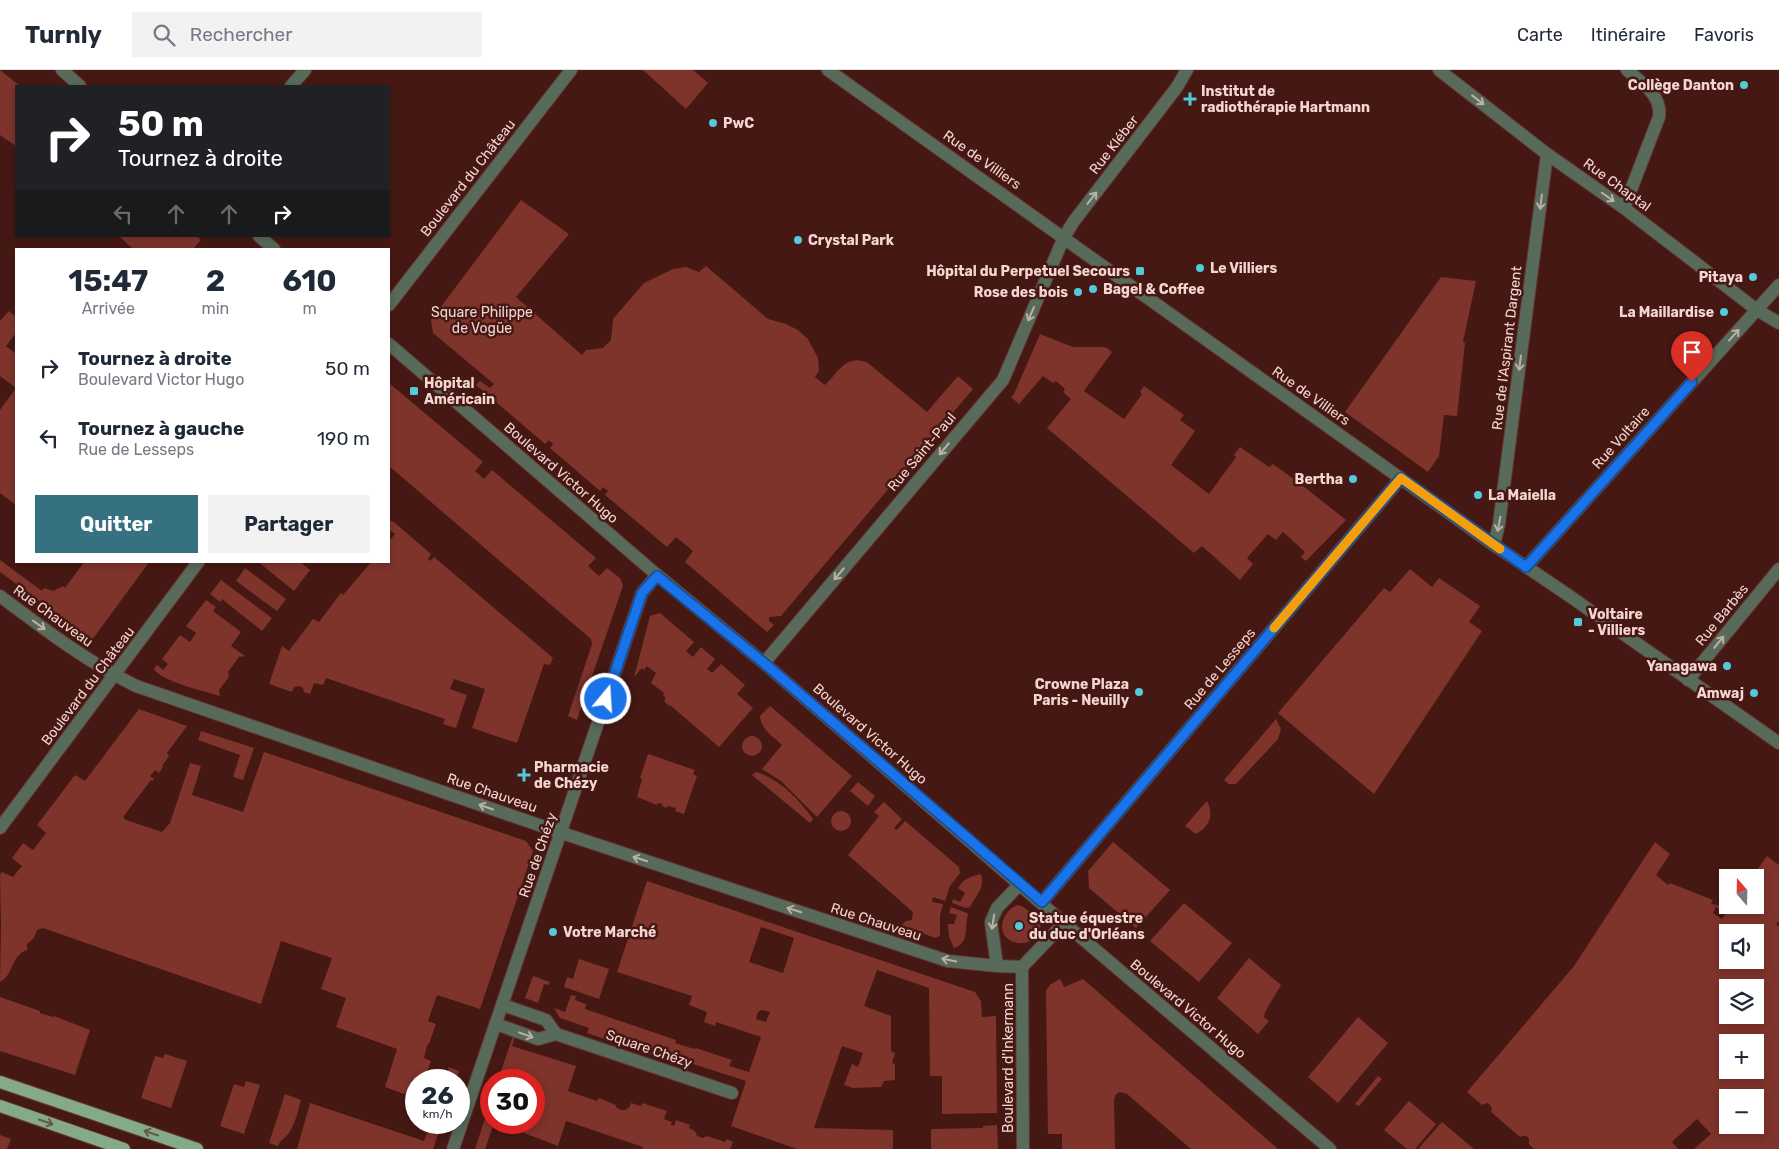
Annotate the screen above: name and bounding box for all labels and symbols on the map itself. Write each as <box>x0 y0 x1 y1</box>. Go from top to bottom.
place label: Collège Danton <box>1628 77 1734 94</box>
marker: Collège Danton <box>1738 79 1750 91</box>
place label: Institut de radiothérapie Hartmann <box>1201 83 1370 116</box>
marker: Institut de radiothérapie Hartmann <box>1183 92 1197 106</box>
one-way arrow <box>1471 95 1485 105</box>
street label: Rue Kléber <box>1086 112 1143 178</box>
place label: PwC <box>723 115 754 132</box>
street label: Boulevard du Château <box>417 116 519 240</box>
marker: PwC <box>707 117 719 129</box>
street label: Rue de Villiers <box>940 127 1024 193</box>
street label: Rue Chaptal <box>1580 155 1654 215</box>
one-way arrow <box>1087 192 1098 205</box>
one-way arrow <box>1601 192 1615 202</box>
one-way arrow <box>1536 194 1546 210</box>
place label: Crystal Park <box>808 232 895 249</box>
marker: Crystal Park <box>792 234 804 246</box>
place label: Le Villiers <box>1210 260 1277 277</box>
marker: Le Villiers <box>1194 262 1206 274</box>
place label: Hôpital du Perpetuel Secours <box>926 263 1130 280</box>
marker: Hôpital du Perpetuel Secours <box>1134 265 1146 277</box>
street label: Rue de l'Aspirant Dargent <box>1489 265 1526 431</box>
place label: Pitaya <box>1699 269 1743 286</box>
marker: Pitaya <box>1747 271 1759 283</box>
place label: Bagel & Coffee <box>1103 281 1205 298</box>
marker: Bagel & Coffee <box>1087 283 1099 295</box>
place label: Rose des bois <box>974 284 1068 301</box>
marker: Rose des bois <box>1072 286 1084 298</box>
park label: Square Philippe de Vogüe <box>431 304 533 337</box>
place label: La Maillardise <box>1619 304 1714 321</box>
one-way arrow <box>1025 306 1035 321</box>
marker: La Maillardise <box>1718 306 1730 318</box>
one-way arrow <box>1728 329 1740 342</box>
pin <box>1671 331 1713 382</box>
one-way arrow <box>1515 355 1525 371</box>
street label: Rue de Villiers <box>1269 363 1353 429</box>
place label: Hôpital Américain <box>424 375 495 408</box>
marker: Hôpital Américain <box>408 385 420 397</box>
street label: Rue Voltaire <box>1589 403 1654 473</box>
street label: Rue Saint-Paul <box>884 409 960 495</box>
street label: Boulevard Victor Hugo <box>500 419 622 527</box>
one-way arrow <box>938 443 950 456</box>
place label: Bertha <box>1295 471 1343 488</box>
marker: Bertha <box>1347 473 1359 485</box>
place label: La Maiella <box>1488 487 1556 504</box>
marker: La Maiella <box>1472 489 1484 501</box>
one-way arrow <box>1493 516 1503 532</box>
one-way arrow <box>834 567 845 580</box>
street label: Rue Chauveau <box>10 581 96 651</box>
street label: Rue Barbès <box>1692 581 1752 649</box>
place label: Voltaire - Villiers <box>1588 606 1646 639</box>
marker: Voltaire - Villiers <box>1572 616 1584 628</box>
one-way arrow <box>32 620 46 630</box>
street label: Boulevard du Château <box>38 623 138 749</box>
street label: Rue de Lesseps <box>1181 625 1259 713</box>
one-way arrow <box>1713 636 1724 649</box>
place label: Yanagawa <box>1647 658 1717 675</box>
marker: Yanagawa <box>1721 660 1733 672</box>
position arrow <box>579 672 631 724</box>
place label: Crowne Plaza Paris - Neuilly <box>1033 676 1130 709</box>
street label: Boulevard Victor Hugo <box>809 680 931 788</box>
place label: Amwaj <box>1697 685 1744 702</box>
marker: Crowne Plaza Paris - Neuilly <box>1133 686 1145 698</box>
marker: Amwaj <box>1748 687 1760 699</box>
place label: Pharmacie de Chézy <box>534 759 609 792</box>
marker: Pharmacie de Chézy <box>518 769 530 781</box>
street label: Rue Chauveau <box>445 770 539 816</box>
one-way arrow <box>479 802 495 811</box>
street label: Rue de Chézy <box>515 810 561 900</box>
one-way arrow <box>633 854 649 863</box>
north arrow <box>1719 869 1764 914</box>
street label: Rue Chauveau <box>828 899 924 945</box>
one-way arrow <box>787 905 803 914</box>
place label: Statue équestre du duc d'Orléans <box>1029 910 1145 943</box>
one-way arrow <box>988 914 998 930</box>
marker: Statue équestre du duc d'Orléans <box>1013 920 1025 932</box>
place label: Votre Marché <box>563 924 656 941</box>
marker: Votre Marché <box>547 926 559 938</box>
one-way arrow <box>941 955 957 965</box>
street label: Boulevard Victor Hugo <box>1127 956 1249 1062</box>
street label: Boulevard d'Inkermann <box>1000 983 1017 1133</box>
street label: Square Chézy <box>604 1026 695 1072</box>
one-way arrow <box>518 1031 533 1040</box>
speed limit sign: 30 <box>480 1069 545 1134</box>
one-way arrow <box>38 1118 53 1127</box>
one-way arrow <box>143 1128 159 1138</box>

